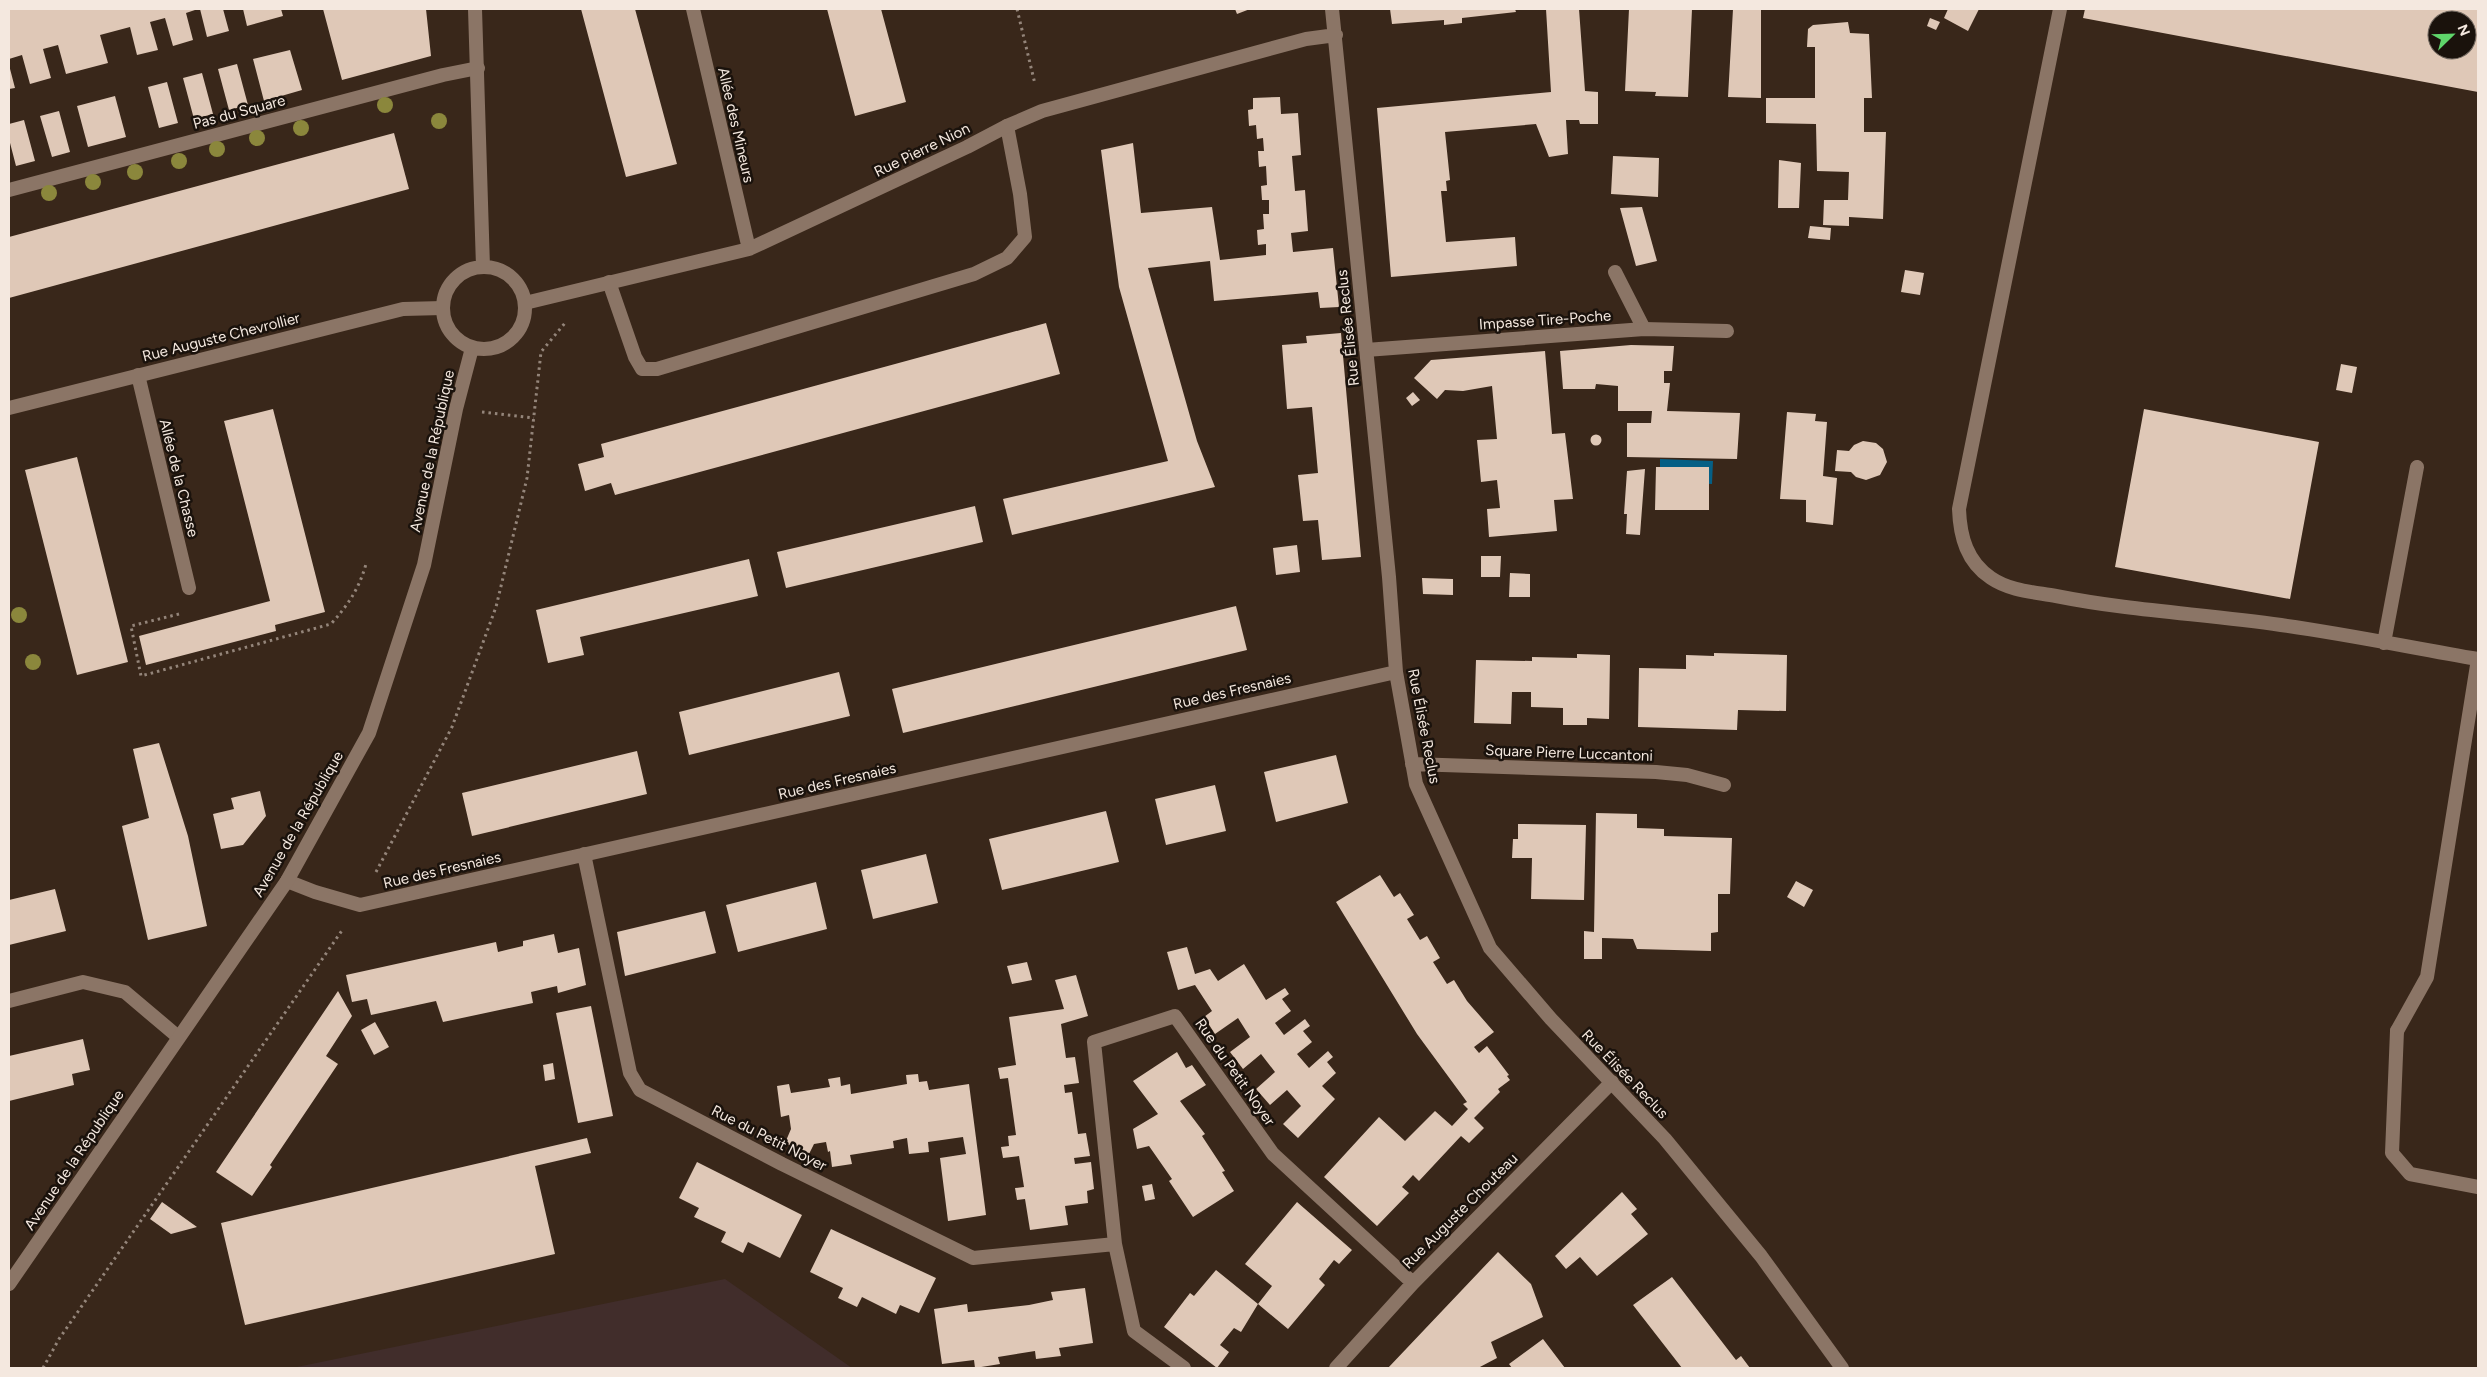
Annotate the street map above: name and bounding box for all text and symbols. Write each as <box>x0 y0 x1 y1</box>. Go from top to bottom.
north arrow <box>2427 10 2477 60</box>
text: N <box>2454 22 2473 38</box>
street label: Allée des Mineurs <box>714 66 758 184</box>
street label: Pas du Square <box>191 91 287 133</box>
street label: Rue Pierre Nion <box>871 119 973 181</box>
street label: Rue Élisée Reclus <box>1333 269 1363 387</box>
street label: Impasse Tire-Poche <box>1478 306 1612 334</box>
street label: Rue Auguste Chevrollier <box>140 309 302 365</box>
street label: Avenue de la République <box>406 368 458 534</box>
street label: Allée de la Chasse <box>156 417 202 539</box>
street label: Rue Élisée Reclus <box>1404 667 1444 785</box>
street label: Rue des Fresnaies <box>1171 669 1293 713</box>
street label: Square Pierre Luccantoni <box>1485 741 1653 765</box>
street label: Avenue de la République <box>249 748 347 900</box>
street label: Rue des Fresnaies <box>776 759 898 803</box>
street label: Rue des Fresnaies <box>381 848 503 892</box>
street label: Rue du Petit Noyer <box>1191 1015 1279 1129</box>
street label: Rue Élisée Reclus <box>1578 1026 1672 1122</box>
street label: Avenue de la République <box>20 1086 128 1234</box>
street label: Rue du Petit Noyer <box>708 1101 830 1175</box>
street label: Rue Auguste Chouteau <box>1398 1149 1522 1273</box>

